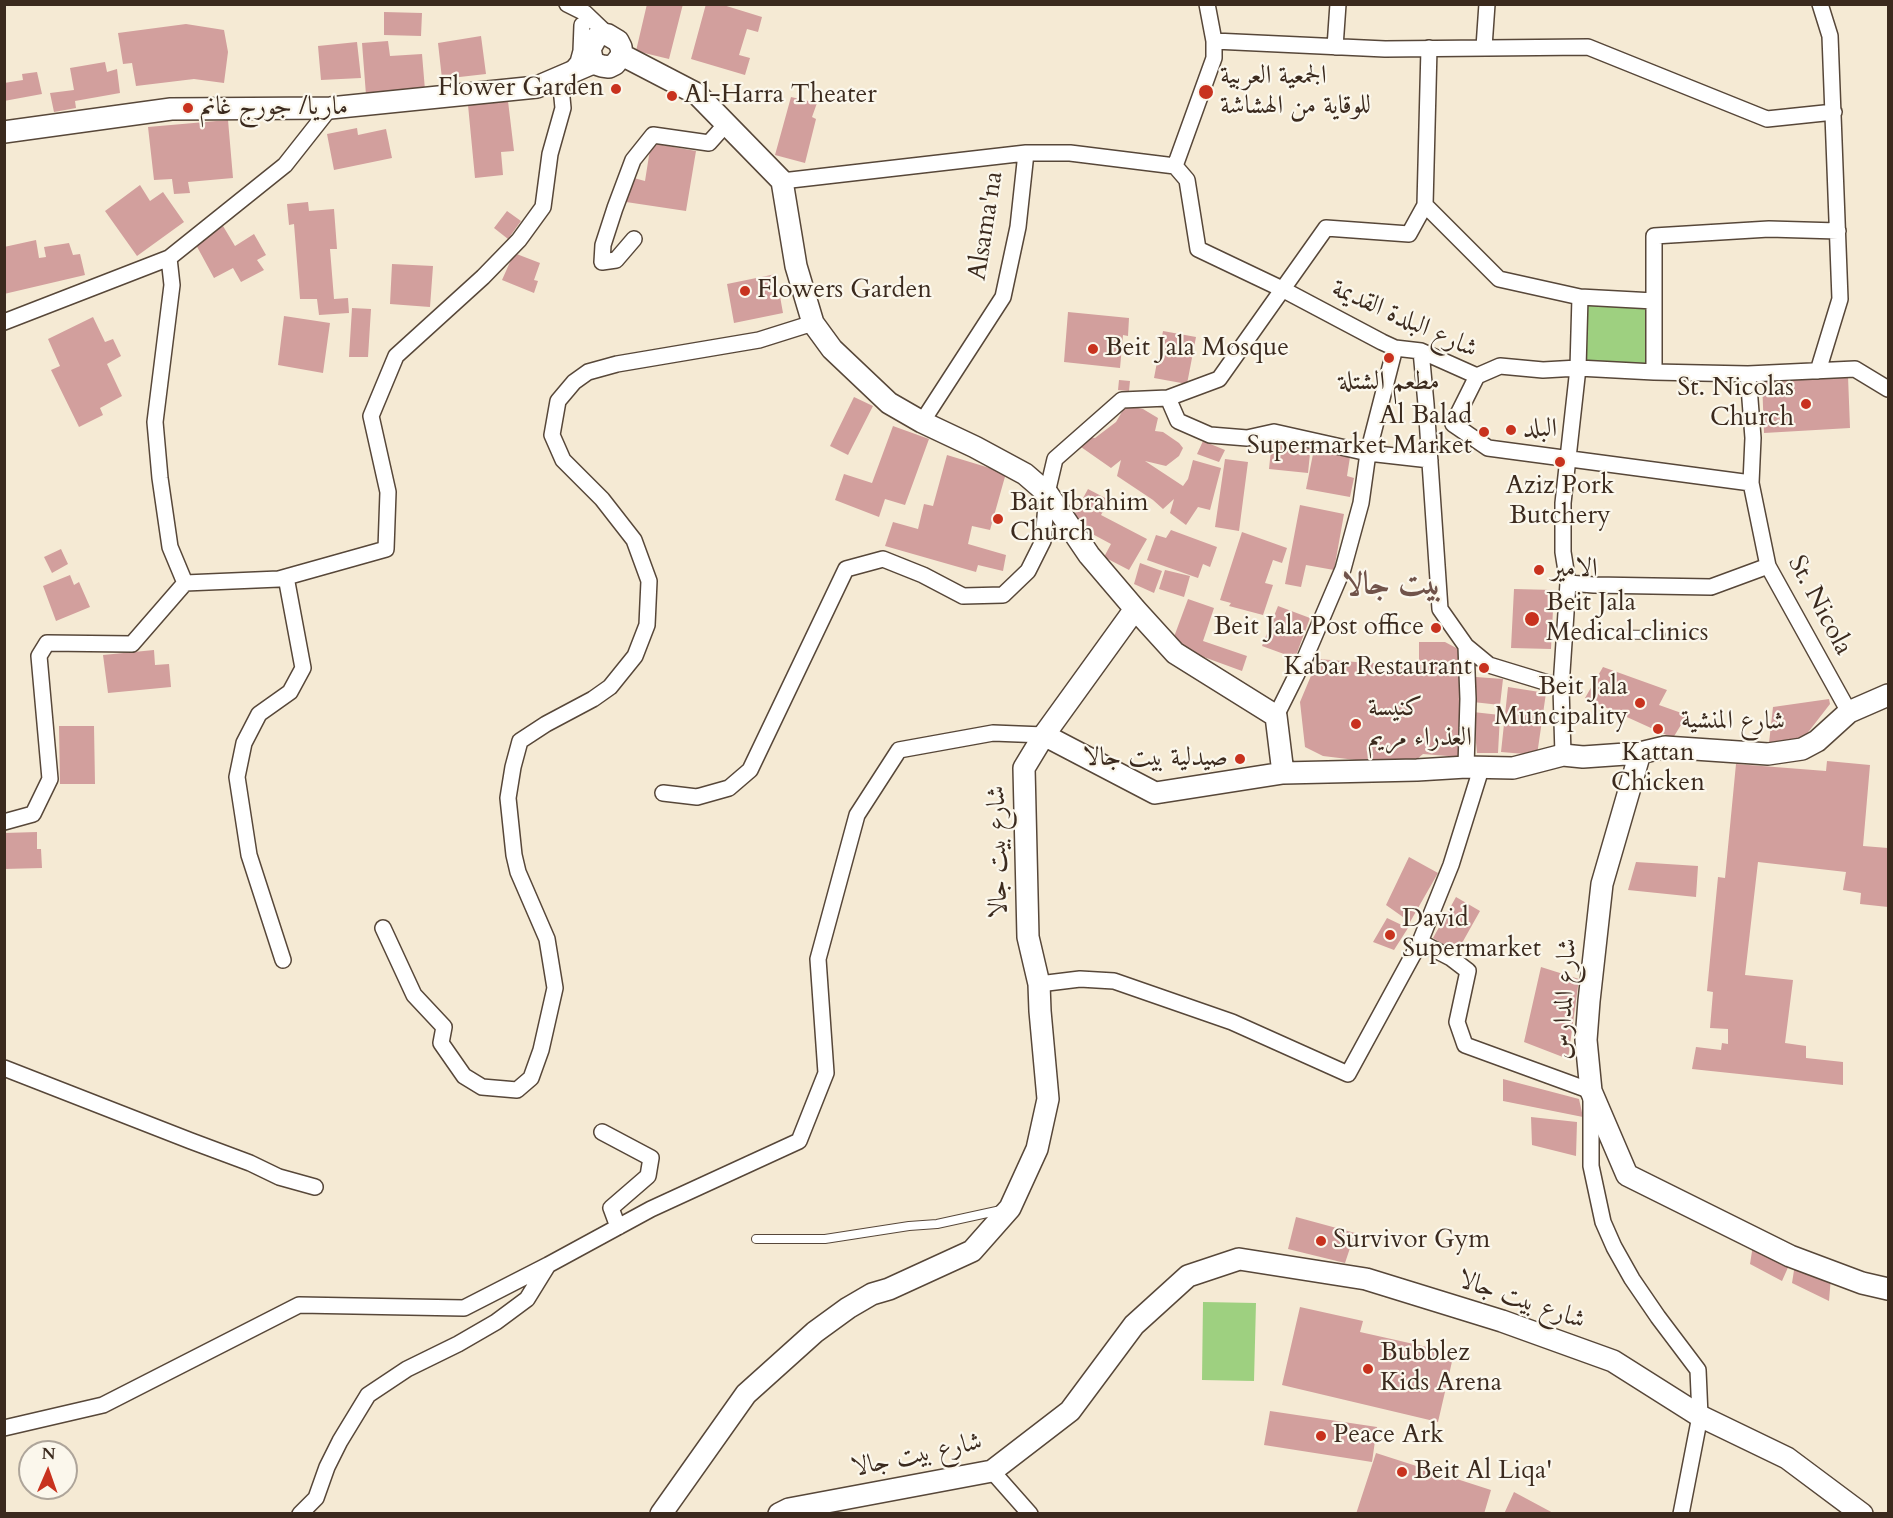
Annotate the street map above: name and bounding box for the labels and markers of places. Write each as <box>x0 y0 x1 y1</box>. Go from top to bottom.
place label: الجمعية العربية للوقاية من الهشاشة <box>1220 61 1371 122</box>
place label: Flower Garden <box>438 73 604 105</box>
place label: Al-Harra Theater <box>684 80 877 112</box>
marker: Flower Garden <box>609 82 623 96</box>
marker: الجمعية العربية للوقاية من الهشاشة <box>1197 83 1215 101</box>
marker: Al-Harra Theater <box>665 89 679 103</box>
place label: ماريا/ جورج غانم <box>200 92 348 124</box>
marker: ماريا/ جورج غانم <box>181 101 195 115</box>
place label: Flowers Garden <box>757 275 932 307</box>
marker: Flowers Garden <box>738 284 752 298</box>
place label: Beit Jala Mosque <box>1105 333 1289 365</box>
marker: Beit Jala Mosque <box>1086 342 1100 356</box>
marker: مطعم الشتلة <box>1382 351 1396 365</box>
place label: مطعم الشتلة <box>1338 367 1440 399</box>
place label: St. Nicolas Church <box>1677 373 1794 434</box>
marker: St. Nicolas Church <box>1799 397 1813 411</box>
place label: Al Balad Supermarket Market <box>1247 401 1472 462</box>
place label: البلد <box>1523 414 1557 446</box>
marker: البلد <box>1504 423 1518 437</box>
marker: Al Balad Supermarket Market <box>1477 425 1491 439</box>
marker: Aziz Pork Butchery <box>1553 455 1567 469</box>
place label: Aziz Pork Butchery <box>1506 471 1614 532</box>
place label: Bait Ibrahim Church <box>1010 488 1149 550</box>
marker: Bait Ibrahim Church <box>991 512 1005 526</box>
place label: الامير <box>1551 554 1598 586</box>
marker: الامير <box>1532 563 1546 577</box>
place label: Beit Jala Medical clinics <box>1546 588 1709 650</box>
marker: Beit Jala Medical clinics <box>1523 610 1541 628</box>
place label: Beit Jala Post office <box>1214 612 1424 644</box>
marker: Beit Jala Post office <box>1429 621 1443 635</box>
place label: Kabar Restaurant <box>1284 652 1472 684</box>
marker: Kabar Restaurant <box>1477 661 1491 675</box>
place label: Beit Jala Muncipality <box>1494 672 1628 734</box>
place label: كنيسة العذراء مريم <box>1368 693 1472 754</box>
marker: Beit Jala Muncipality <box>1633 696 1647 710</box>
marker: كنيسة العذراء مريم <box>1349 717 1363 731</box>
marker: Kattan Chicken <box>1651 722 1665 736</box>
place label: Kattan Chicken <box>1611 738 1705 800</box>
place label: صيدلية بيت جالا <box>1083 743 1228 775</box>
marker: صيدلية بيت جالا <box>1233 752 1247 766</box>
place label: David Supermarket <box>1402 904 1541 966</box>
marker: David Supermarket <box>1383 928 1397 942</box>
place label: Survivor Gym <box>1333 1225 1490 1257</box>
marker: Survivor Gym <box>1314 1234 1328 1248</box>
place label: Bubblez Kids Arena <box>1380 1338 1502 1400</box>
marker: Bubblez Kids Arena <box>1361 1362 1375 1376</box>
place label: Peace Ark <box>1333 1420 1444 1452</box>
marker: Peace Ark <box>1314 1429 1328 1443</box>
place label: Beit Al Liqa' <box>1414 1456 1552 1488</box>
marker: Beit Al Liqa' <box>1395 1465 1409 1479</box>

